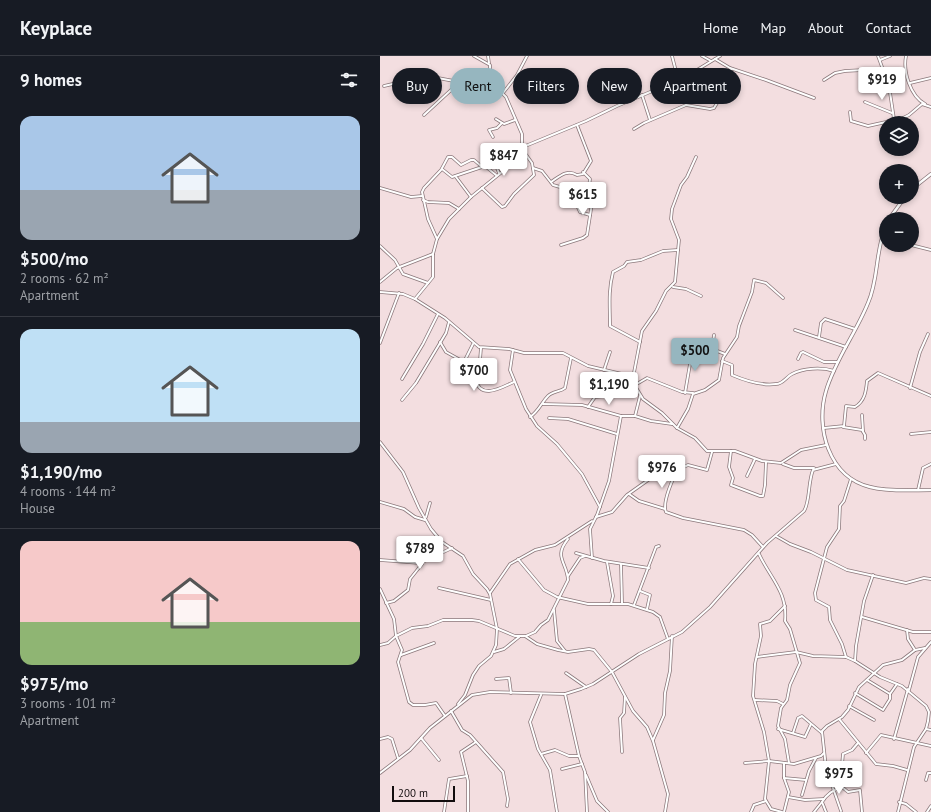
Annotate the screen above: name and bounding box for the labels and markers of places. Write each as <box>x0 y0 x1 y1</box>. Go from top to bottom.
pin: $919 <box>858 67 906 101</box>
pin: $847 <box>480 143 528 177</box>
pin: $615 <box>559 182 607 216</box>
pin: $500 <box>671 338 719 372</box>
pin: $700 <box>450 358 498 392</box>
pin: $1,190 <box>576 372 642 406</box>
pin: $976 <box>638 455 686 489</box>
pin: $789 <box>396 536 444 570</box>
pin: $975 <box>815 761 863 795</box>

